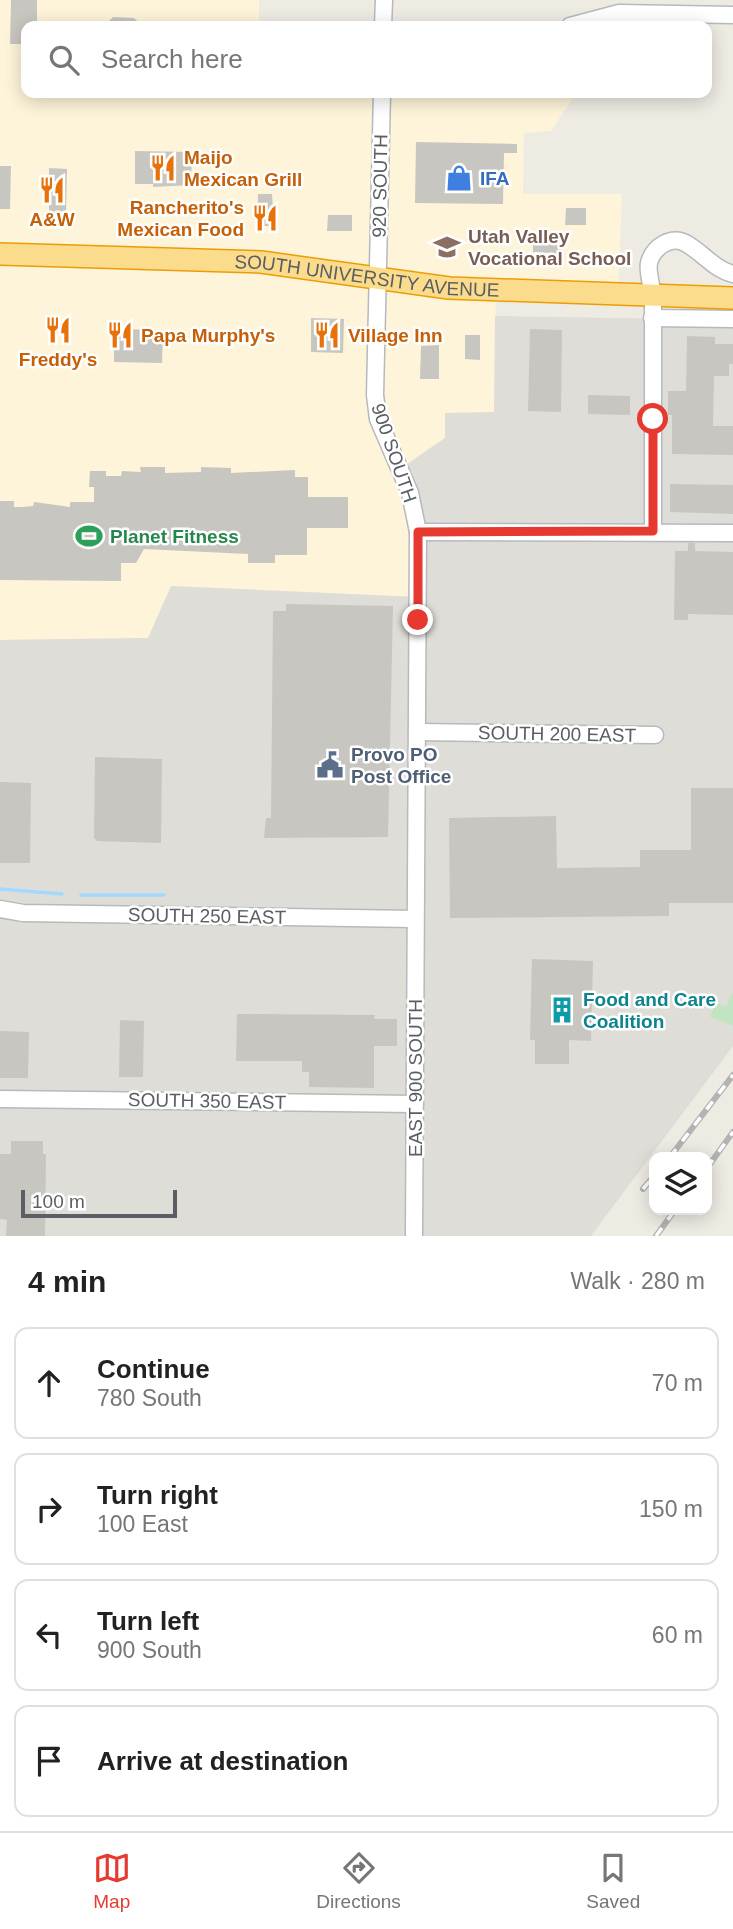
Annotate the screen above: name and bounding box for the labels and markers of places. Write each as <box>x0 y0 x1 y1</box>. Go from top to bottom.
place label: Maijo Mexican Grill <box>184 147 302 190</box>
restaurant icon: Maijo Mexican Grill <box>148 153 178 183</box>
shop icon: IFA <box>444 163 474 193</box>
place label: IFA <box>480 168 510 189</box>
restaurant icon: A&W <box>37 175 67 205</box>
place label: Rancherito's Mexican Food <box>117 197 244 240</box>
restaurant icon: Rancherito's Mexican Food <box>250 203 280 233</box>
place label: A&W <box>29 209 75 230</box>
place label: Utah Valley Vocational School <box>468 226 631 269</box>
school or university icon: Utah Valley Vocational School <box>432 232 462 262</box>
restaurant icon: Freddy's <box>43 315 73 345</box>
restaurant icon: Papa Murphy's <box>105 320 135 350</box>
restaurant icon: Village Inn <box>312 320 342 350</box>
place label: Papa Murphy's <box>141 325 275 346</box>
place label: Village Inn <box>348 325 443 346</box>
place label: Freddy's <box>19 349 97 370</box>
sports icon: Planet Fitness <box>74 521 104 551</box>
place label: Planet Fitness <box>110 526 239 547</box>
place label: Provo PO Post Office <box>351 744 451 787</box>
public building icon: Provo PO Post Office <box>315 750 345 780</box>
place label: Food and Care Coalition <box>583 989 716 1032</box>
building icon: Food and Care Coalition <box>547 995 577 1025</box>

